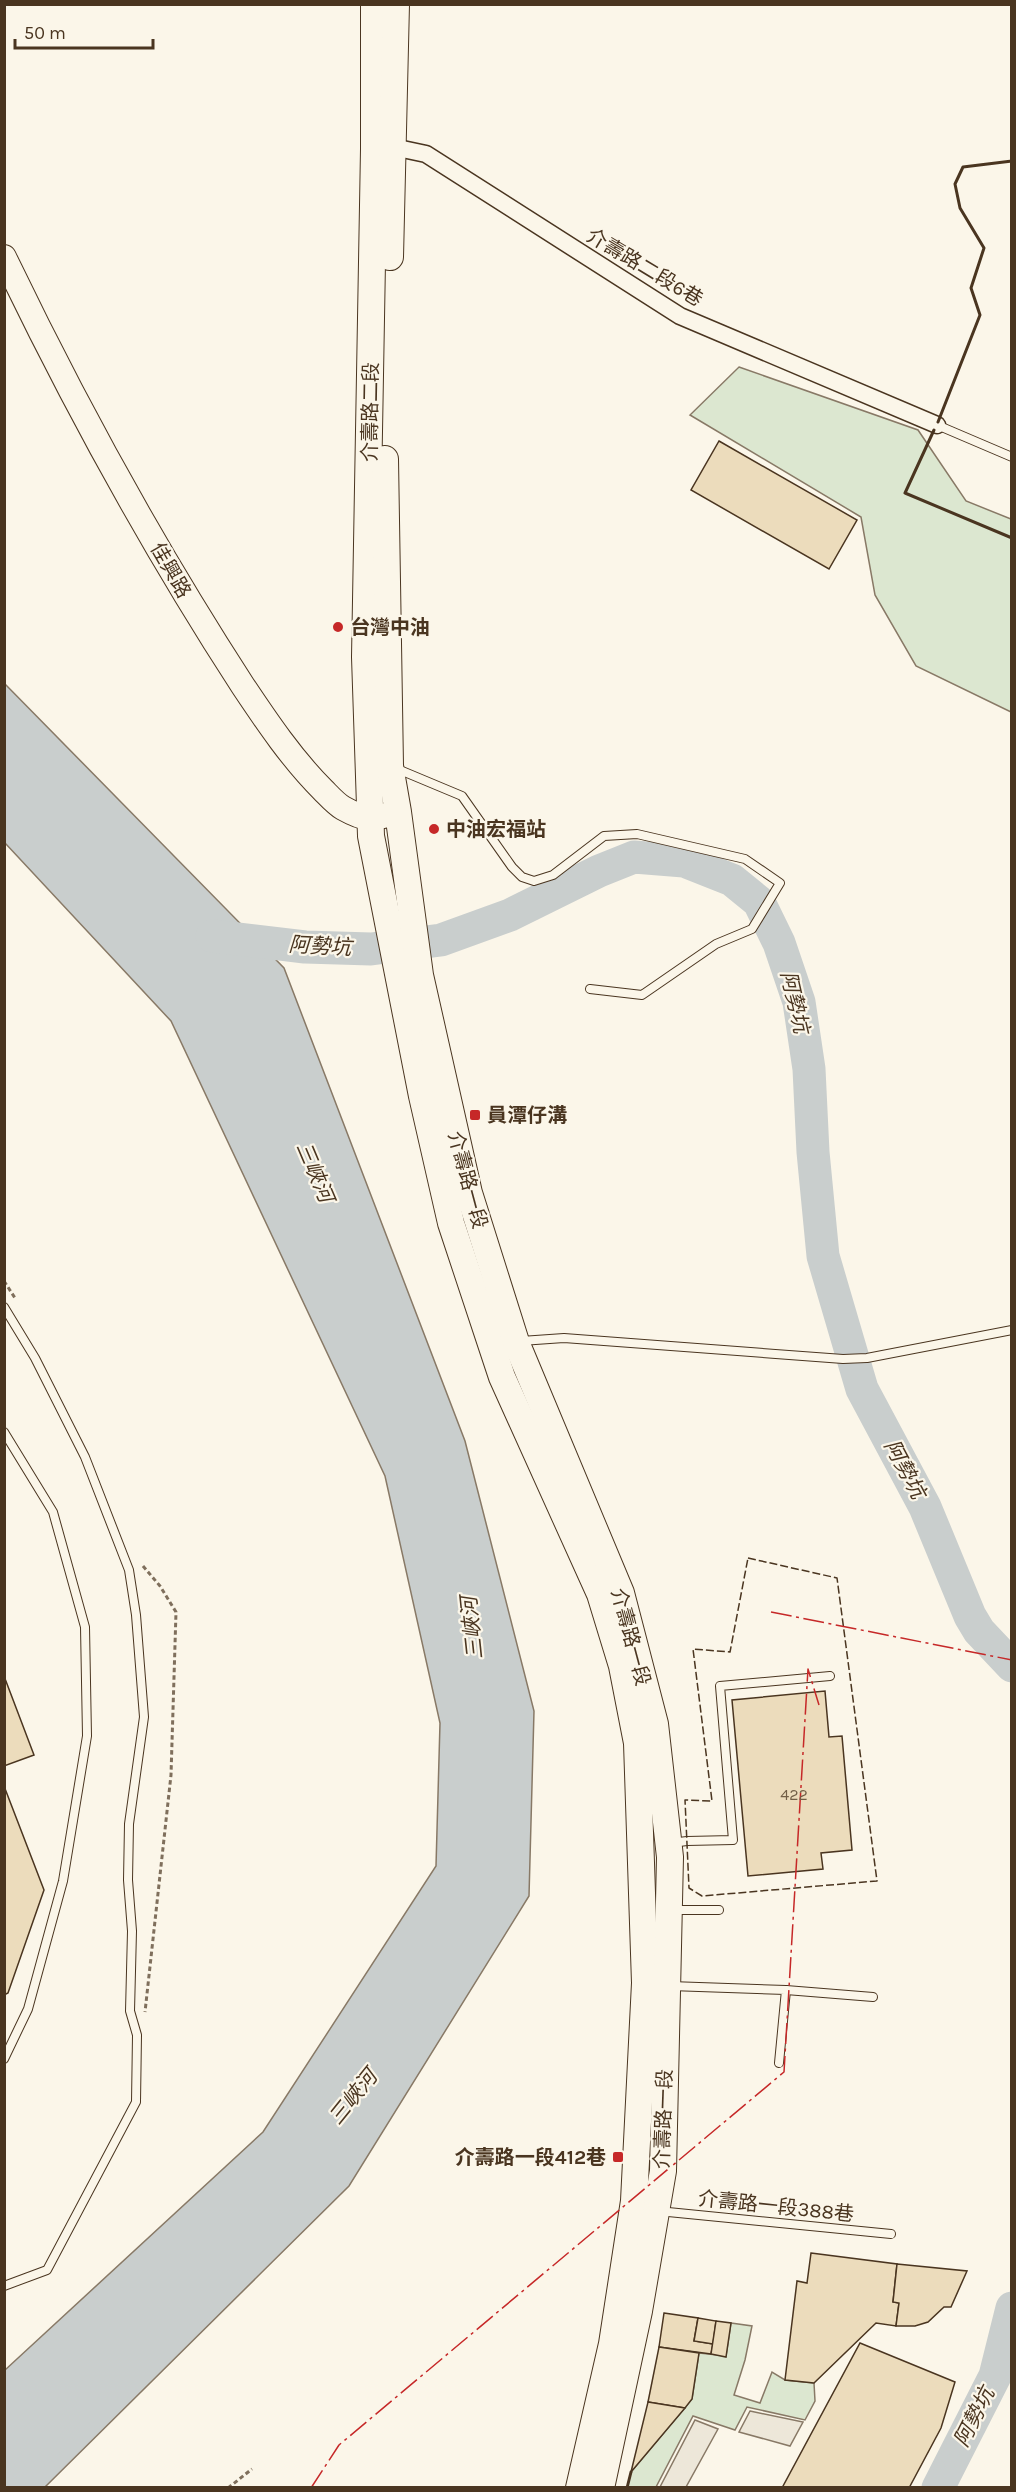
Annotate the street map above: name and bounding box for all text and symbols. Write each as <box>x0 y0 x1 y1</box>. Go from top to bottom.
scale bar <box>15 12 153 50</box>
text: 50 m <box>24 22 66 44</box>
street label: 介壽路二段6巷 <box>582 224 707 311</box>
street label: 介壽路二段 <box>358 362 383 462</box>
street label: 佳興路 <box>146 539 196 602</box>
place label: 台灣中油 <box>350 616 430 639</box>
marker: 台灣中油 <box>331 620 345 634</box>
place label: 中油宏福站 <box>446 818 546 841</box>
marker: 中油宏福站 <box>427 822 441 836</box>
water label: 阿勢坑 <box>288 932 355 960</box>
water label: 阿勢坑 <box>776 969 814 1038</box>
place label: 員潭仔溝 <box>487 1104 567 1127</box>
marker: 員潭仔溝 <box>468 1108 482 1122</box>
street label: 介壽路一段 <box>443 1129 492 1231</box>
water label: 三峽河 <box>292 1138 340 1209</box>
water label: 阿勢坑 <box>880 1436 932 1505</box>
street label: 介壽路一段 <box>606 1586 655 1688</box>
water label: 三峽河 <box>456 1591 487 1661</box>
house number: 422 <box>780 1785 808 1804</box>
water label: 三峽河 <box>324 2062 385 2129</box>
street label: 介壽路一段 <box>650 2069 677 2169</box>
place label: 介壽路一段412巷 <box>455 2146 606 2169</box>
marker: 介壽路一段412巷 <box>611 2150 625 2164</box>
street label: 介壽路一段388巷 <box>697 2187 855 2226</box>
water label: 阿勢坑 <box>949 2381 1000 2451</box>

